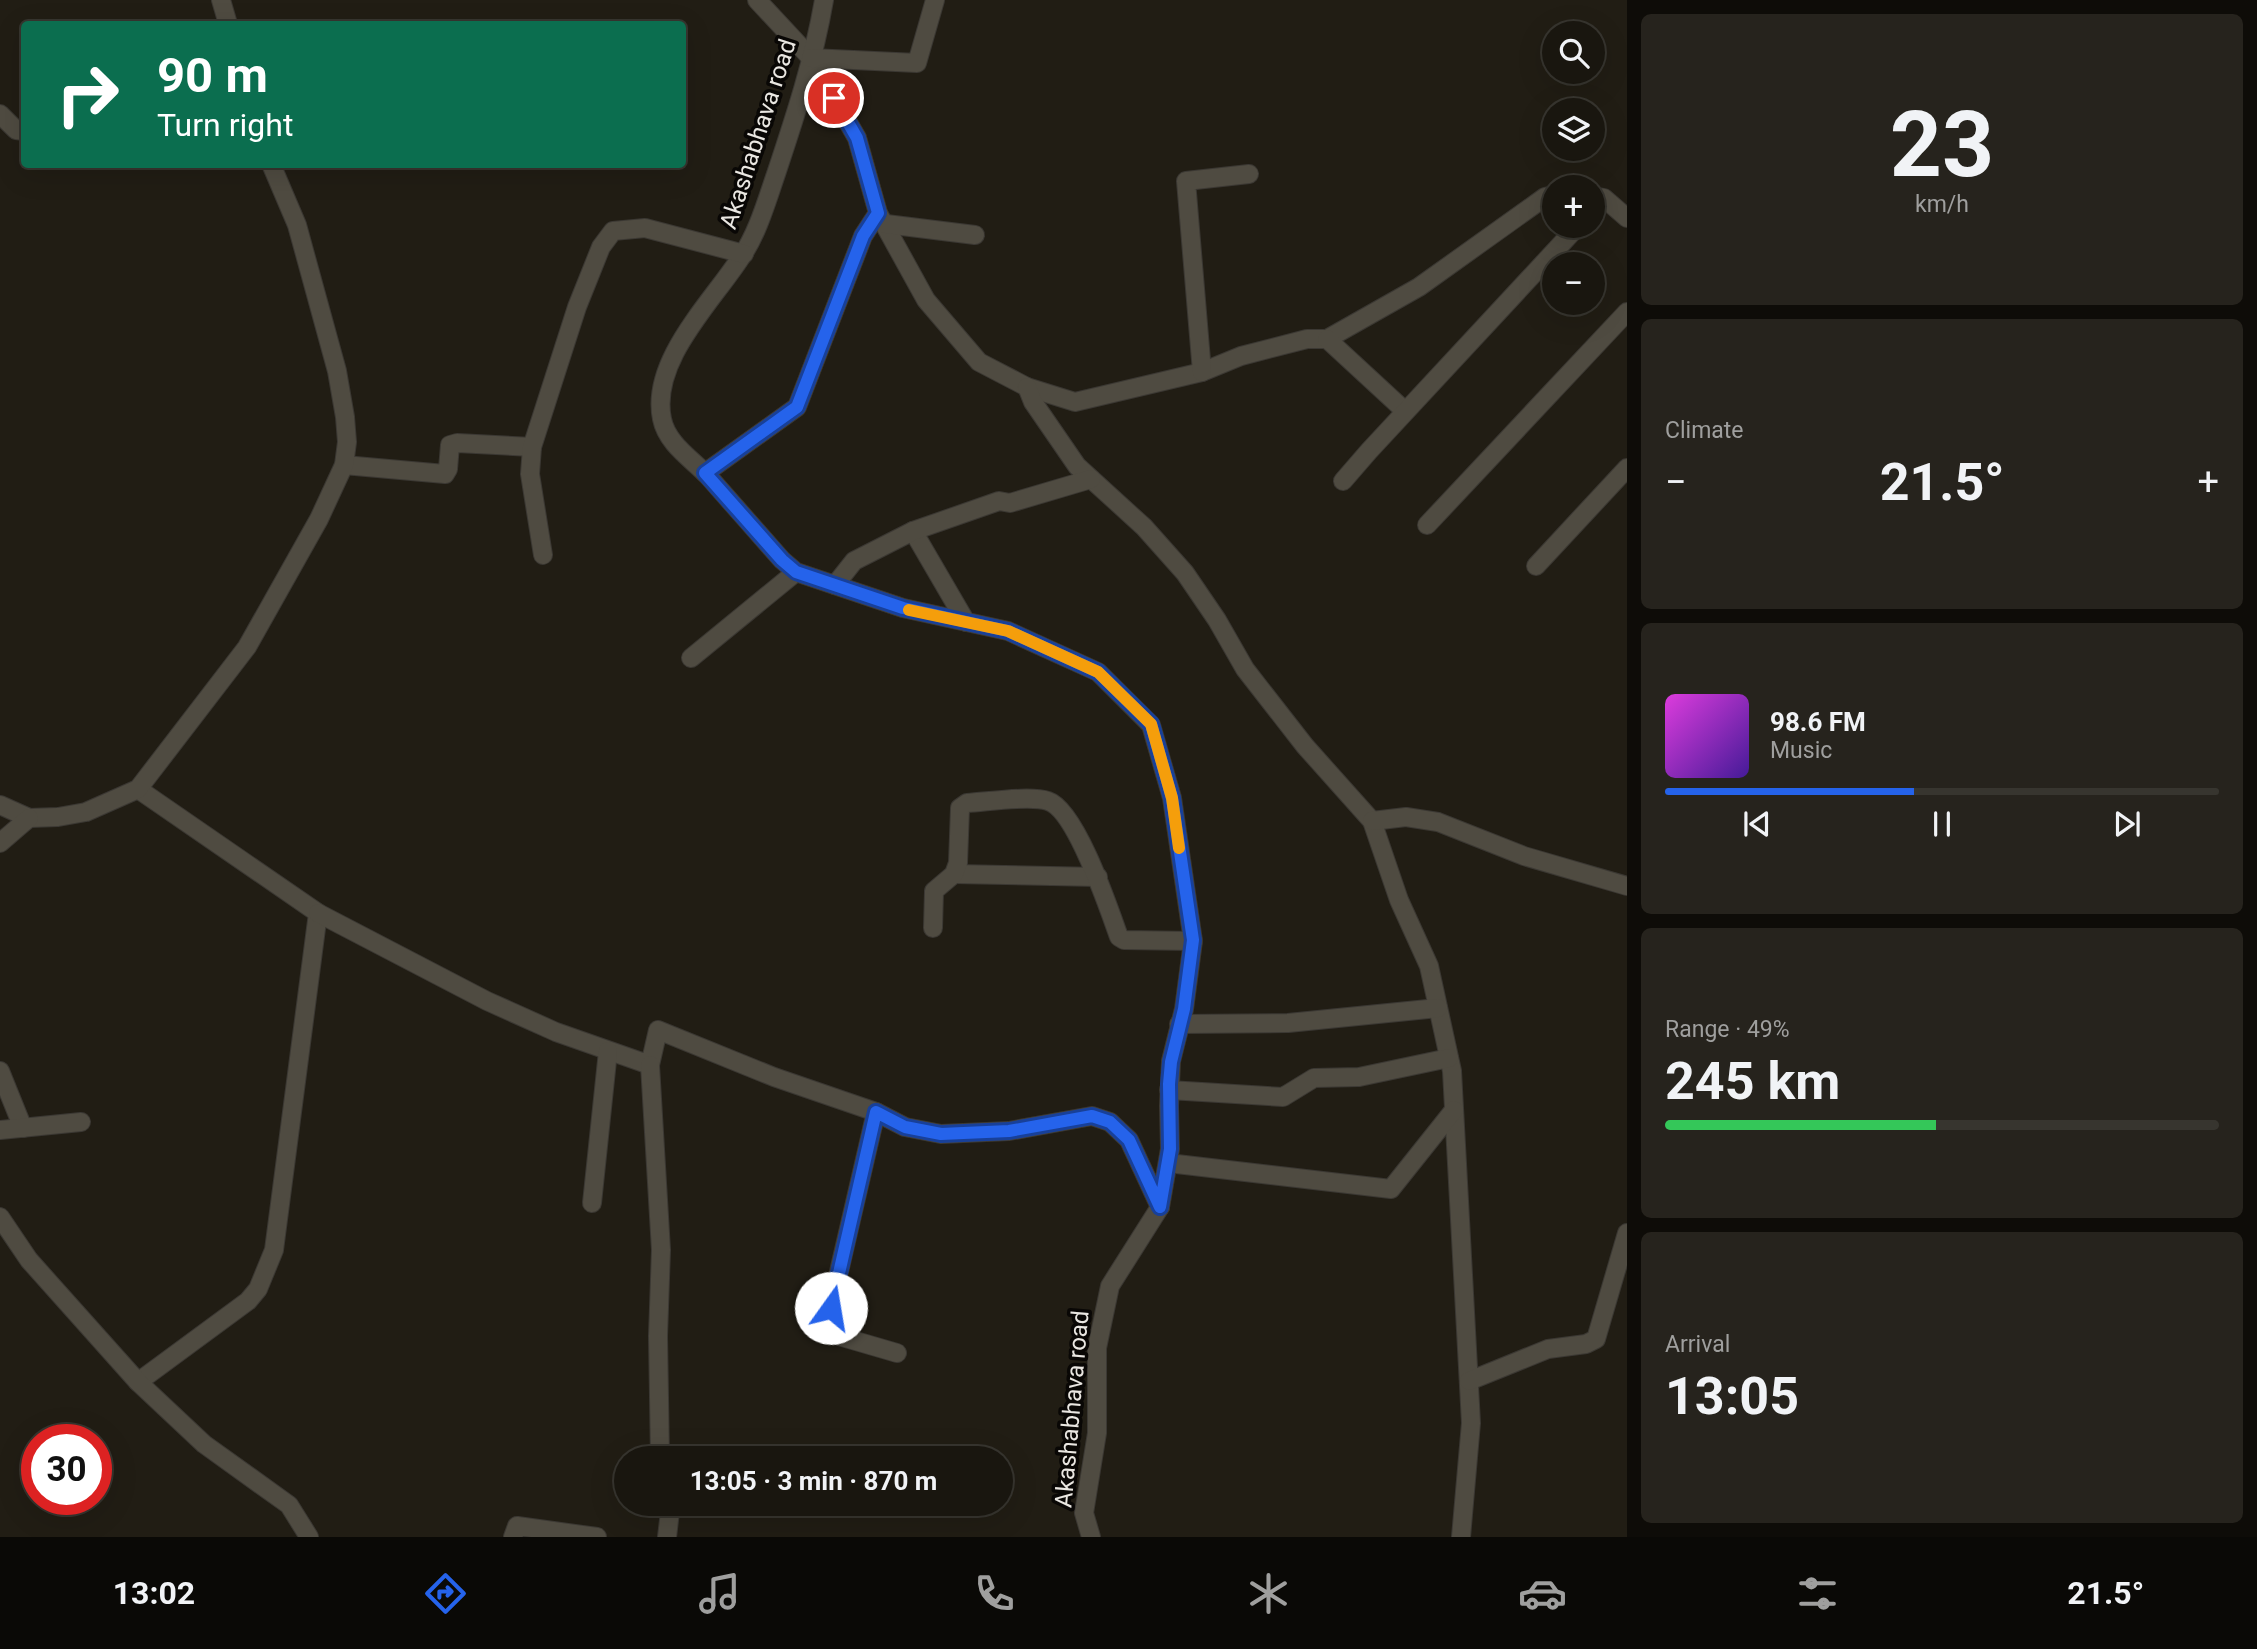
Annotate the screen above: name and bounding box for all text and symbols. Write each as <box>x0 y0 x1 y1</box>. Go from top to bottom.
map controls <box>1542 21 1605 315</box>
button: search <box>1542 21 1605 84</box>
street label: Akashabhava road <box>714 36 802 232</box>
text: 90 m <box>157 47 268 104</box>
icon: right <box>42 49 133 140</box>
pin <box>804 68 864 128</box>
icon: arrive <box>815 79 853 117</box>
text: 23 <box>1890 92 1994 198</box>
button: layers <box>1542 98 1605 161</box>
text: Turn right <box>157 106 293 144</box>
button: + <box>1542 175 1605 238</box>
text: km/h <box>1915 191 1969 218</box>
button: − <box>1542 252 1605 315</box>
text: Climate <box>1665 417 1744 444</box>
text: 21.5° <box>1880 452 2005 513</box>
text: − <box>1665 460 1687 504</box>
text: + <box>2197 460 2219 504</box>
text: 98.6 FM <box>1770 707 1866 737</box>
text: Music <box>1770 737 1832 764</box>
icon: previous <box>1738 805 1776 843</box>
icon: pause <box>1923 805 1961 843</box>
icon: next <box>2108 805 2146 843</box>
text: Range · 49% <box>1665 1016 1790 1043</box>
text: 245 km <box>1665 1051 1840 1112</box>
position arrow <box>794 1271 868 1345</box>
street label: Akashabhava road <box>1049 1309 1095 1509</box>
text: Arrival <box>1665 1331 1730 1358</box>
text: 13:05 <box>1665 1366 1799 1427</box>
speed limit sign: 30 <box>21 1424 112 1515</box>
text: 13:05 · 3 min · 870 m <box>690 1466 937 1496</box>
icon: directions <box>421 1569 470 1618</box>
icon: music <box>695 1569 744 1618</box>
icon: phone <box>970 1569 1019 1618</box>
icon: climate <box>1244 1569 1293 1618</box>
icon: car <box>1518 1569 1567 1618</box>
icon: filters <box>1793 1569 1842 1618</box>
text: 13:02 <box>113 1574 195 1612</box>
text: 21.5° <box>2067 1574 2144 1612</box>

